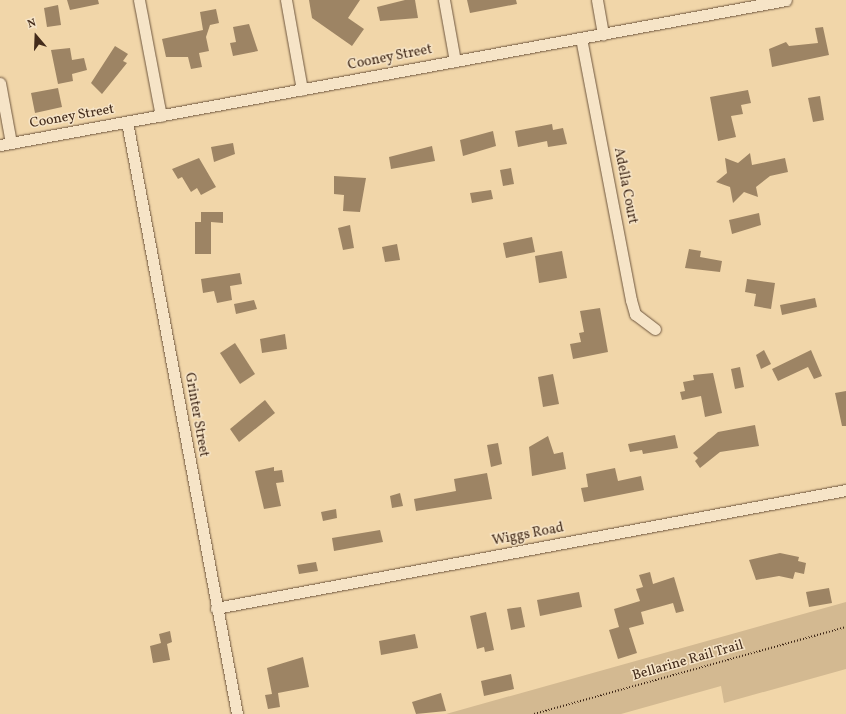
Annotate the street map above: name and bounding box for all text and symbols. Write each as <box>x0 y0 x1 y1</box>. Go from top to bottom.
north arrow <box>16 16 56 56</box>
text: N <box>26 16 38 33</box>
street label: Cooney Street <box>346 42 434 74</box>
street label: Cooney Street <box>28 101 116 133</box>
street label: Adella Court <box>609 146 641 226</box>
street label: Grinter Street <box>180 371 212 459</box>
street label: Wiggs Road <box>491 520 565 550</box>
street label: Bellarine Rail Trail <box>630 637 746 685</box>

